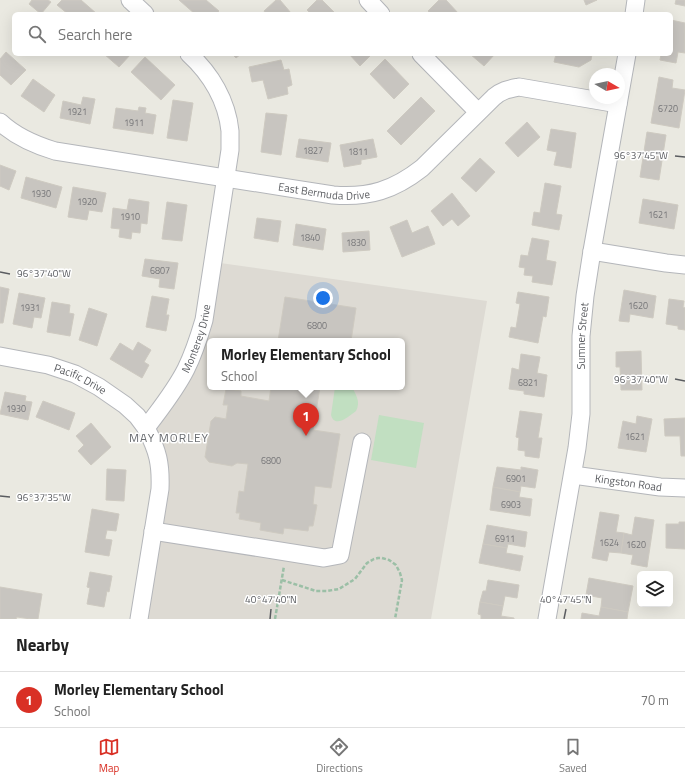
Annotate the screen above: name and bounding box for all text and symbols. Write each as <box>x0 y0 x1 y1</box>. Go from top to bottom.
search box <box>12 12 673 56</box>
icon: search <box>26 23 48 45</box>
text: Search here <box>58 23 132 46</box>
north arrow <box>589 68 625 104</box>
house number: 6720 <box>658 102 678 115</box>
house number: 1921 <box>67 105 87 118</box>
house number: 1911 <box>124 116 144 129</box>
house number: 1827 <box>303 144 323 157</box>
house number: 1811 <box>348 145 368 158</box>
text: 96°37'45"W <box>614 148 668 163</box>
street label: East Bermuda Drive <box>277 178 372 204</box>
house number: 1930 <box>31 187 51 200</box>
house number: 1920 <box>77 195 97 208</box>
house number: 1621 <box>648 208 668 221</box>
house number: 1910 <box>120 210 140 223</box>
house number: 1840 <box>300 231 320 244</box>
house number: 1830 <box>346 236 366 249</box>
house number: 6807 <box>150 264 170 277</box>
text: 96°37'40"W <box>17 266 71 281</box>
your location <box>313 288 333 308</box>
house number: 1620 <box>628 299 648 312</box>
house number: 1931 <box>20 301 40 314</box>
street label: Sumner Street <box>573 302 592 369</box>
street label: Monterey Drive <box>177 303 214 375</box>
house number: 6800 <box>307 319 327 332</box>
popup <box>207 338 405 390</box>
text: Morley Elementary School <box>221 343 391 366</box>
street label: Pacific Drive <box>52 360 110 398</box>
text: School <box>221 366 257 386</box>
text: 96°37'40"W <box>614 372 668 387</box>
house number: 6821 <box>518 376 538 389</box>
house number: 1930 <box>6 402 26 415</box>
pin: 1 <box>293 403 319 436</box>
district label: MAY MORLEY <box>129 428 209 447</box>
house number: 1621 <box>625 430 645 443</box>
house number: 6800 <box>261 454 281 467</box>
street label: Kingston Road <box>594 470 663 495</box>
house number: 6901 <box>506 472 526 485</box>
text: 96°37'35"W <box>17 490 71 505</box>
house number: 6903 <box>501 498 521 511</box>
house number: 6911 <box>495 532 515 545</box>
house number: 1624 <box>599 536 619 549</box>
house number: 1620 <box>626 538 646 551</box>
map controls <box>637 571 673 607</box>
button: layers <box>637 571 673 607</box>
text: 40°47'40"N <box>245 592 297 607</box>
text: 40°47'45"N <box>540 592 592 607</box>
text: Nearby <box>16 632 69 658</box>
text: Morley Elementary School <box>54 678 224 701</box>
text: 1 <box>25 690 33 710</box>
text: 70 m <box>641 690 669 710</box>
text: School <box>54 701 90 721</box>
tab: Map <box>98 736 120 776</box>
tab: Directions <box>316 736 363 776</box>
tab: Saved <box>559 736 587 776</box>

